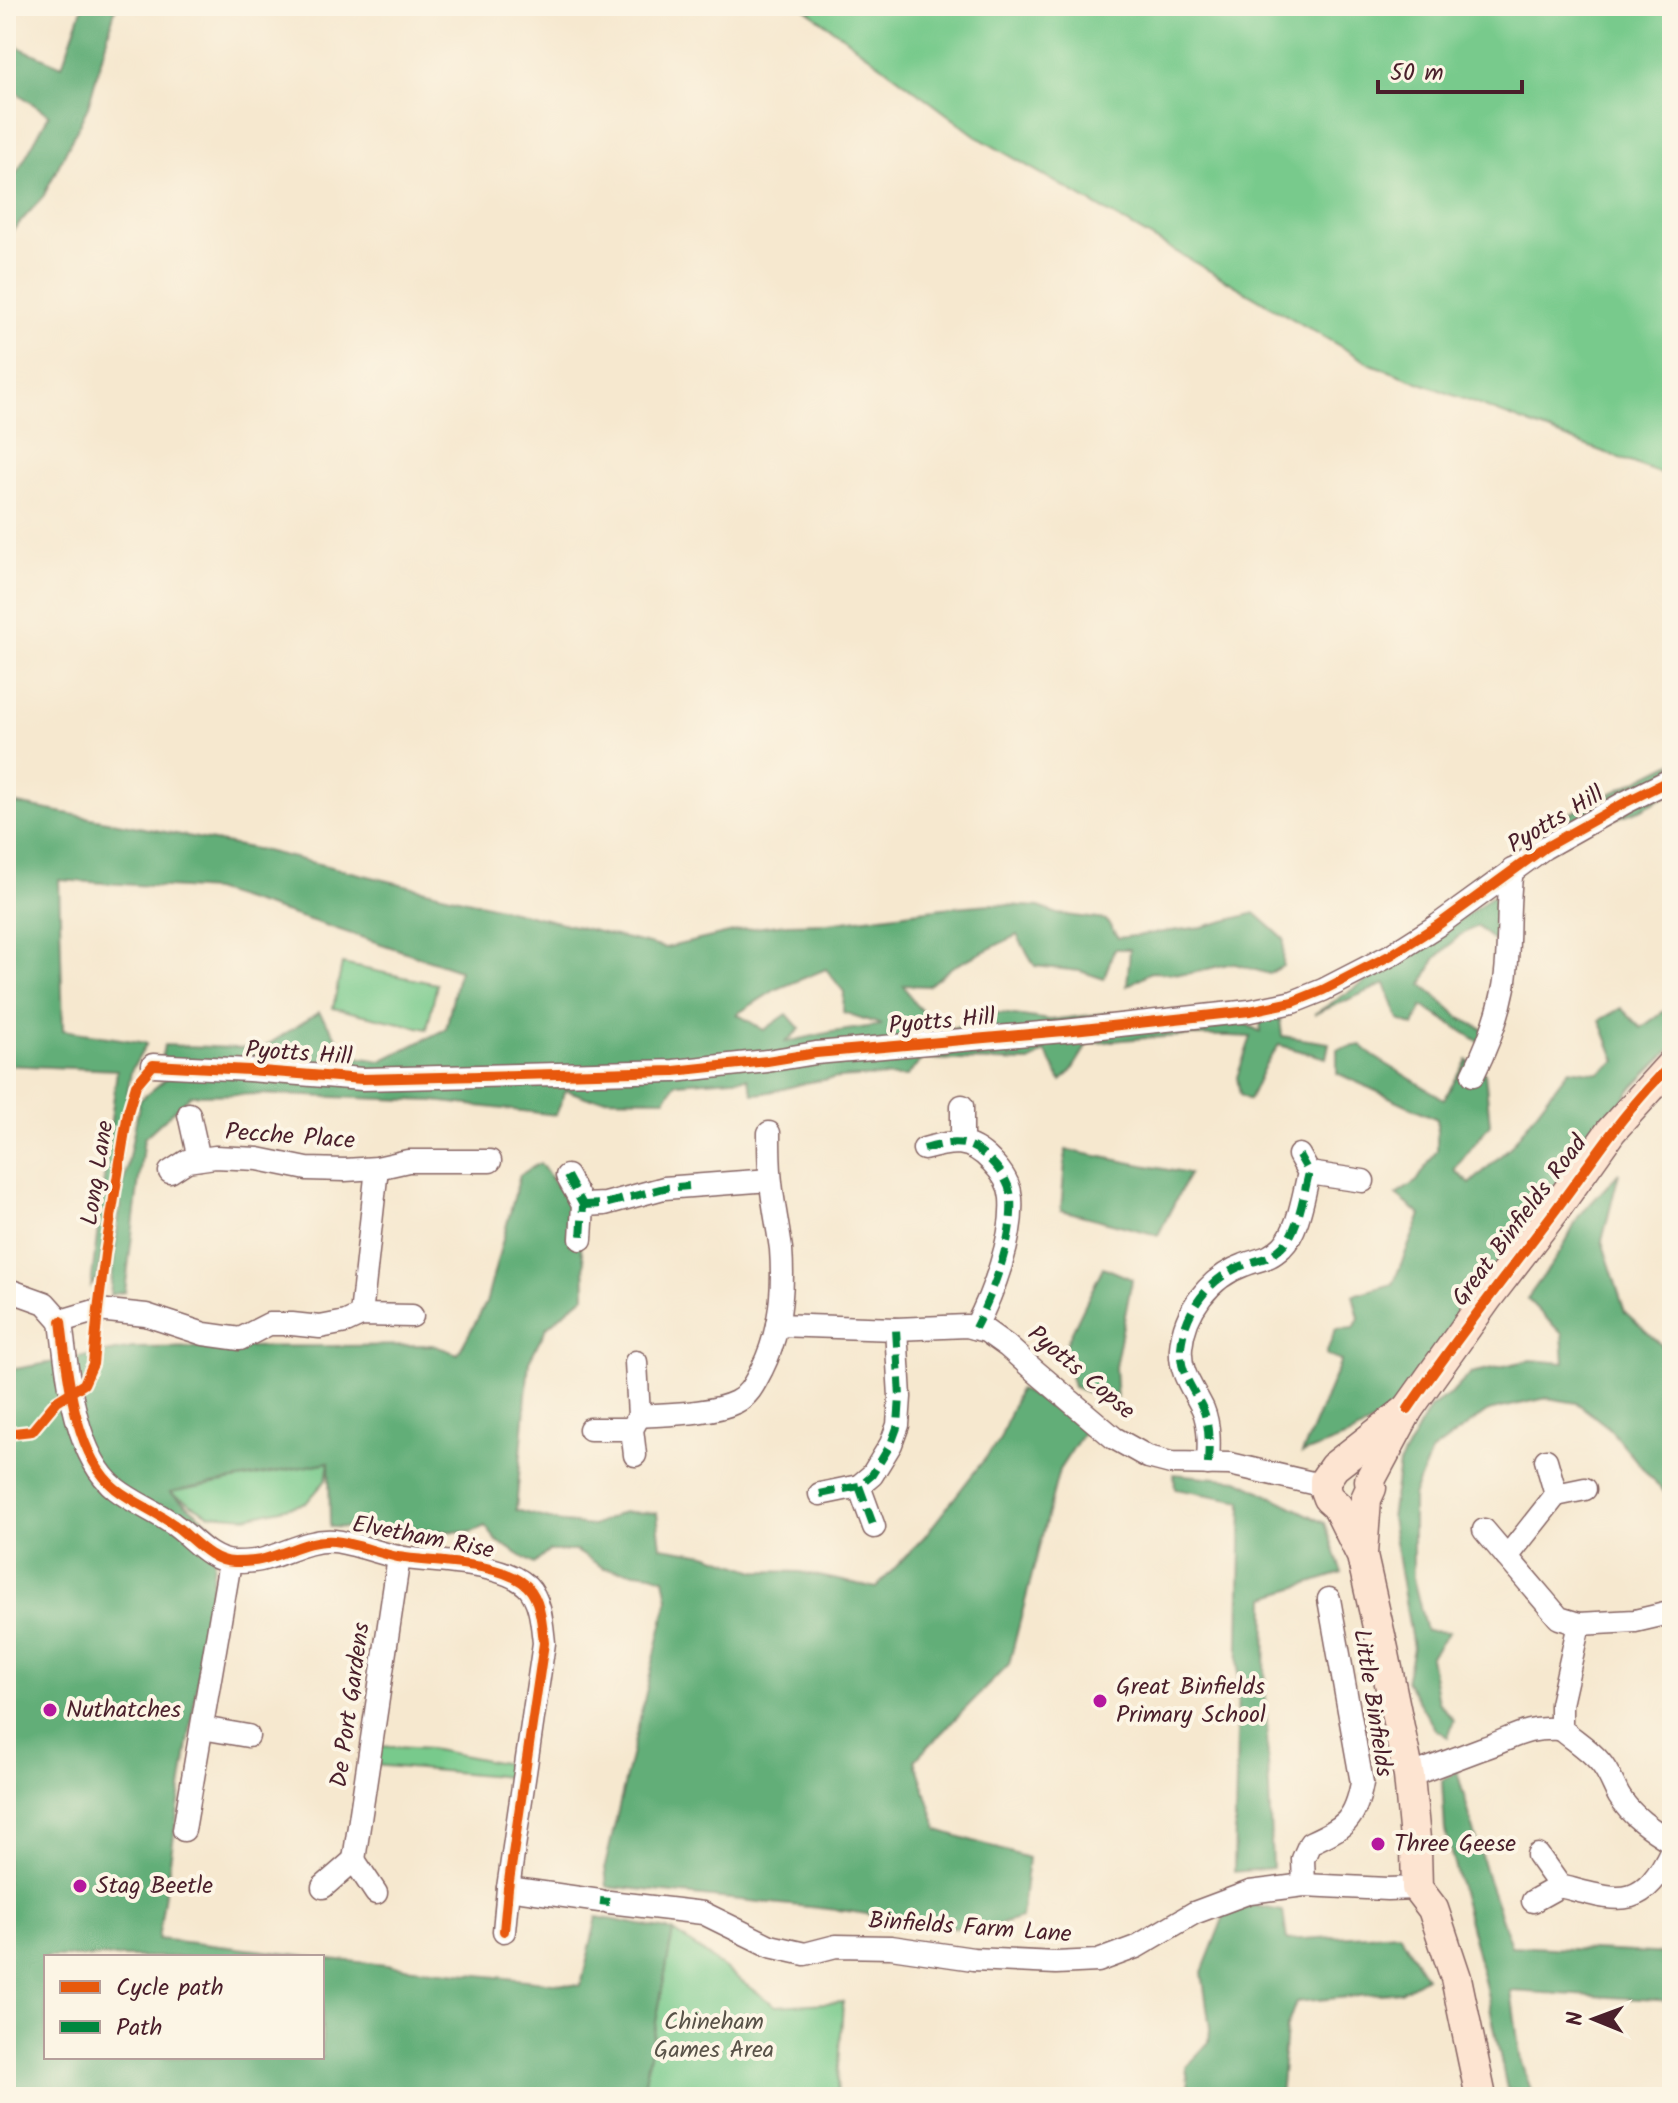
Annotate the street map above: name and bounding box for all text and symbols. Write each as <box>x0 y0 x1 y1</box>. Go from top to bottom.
scale bar <box>1378 44 1522 94</box>
text: 50 m <box>1390 54 1444 93</box>
street label: Pyotts Hill <box>1500 776 1612 864</box>
street label: Pyotts Hill <box>887 998 997 1046</box>
street label: Pyotts Hill <box>244 1031 354 1077</box>
street label: Pecche Place <box>224 1113 356 1161</box>
street label: Long Lane <box>70 1118 126 1228</box>
street label: Great Binfields Road <box>1442 1126 1598 1315</box>
street label: Pyotts Copse <box>1018 1316 1144 1430</box>
street label: Elvetham Rise <box>349 1505 497 1571</box>
street label: De Port Gardens <box>320 1620 382 1790</box>
street label: Little Binfields <box>1341 1626 1403 1780</box>
place label: Great Binfields Primary School <box>1116 1668 1266 1735</box>
place label: Nuthatches <box>66 1691 181 1730</box>
marker: Great Binfields Primary School <box>1091 1692 1109 1710</box>
marker: Nuthatches <box>41 1701 59 1719</box>
place label: Three Geese <box>1394 1825 1516 1864</box>
marker: Three Geese <box>1369 1835 1387 1853</box>
place label: Stag Beetle <box>96 1867 213 1906</box>
marker: Stag Beetle <box>71 1877 89 1895</box>
street label: Binfields Farm Lane <box>867 1901 1073 1955</box>
legend <box>44 1955 324 2059</box>
text: Cycle path <box>116 1969 224 2008</box>
north arrow <box>1554 1979 1634 2059</box>
park label: Chineham Games Area <box>654 2003 774 2070</box>
text: Path <box>116 2009 162 2048</box>
text: N <box>1559 2011 1594 2026</box>

